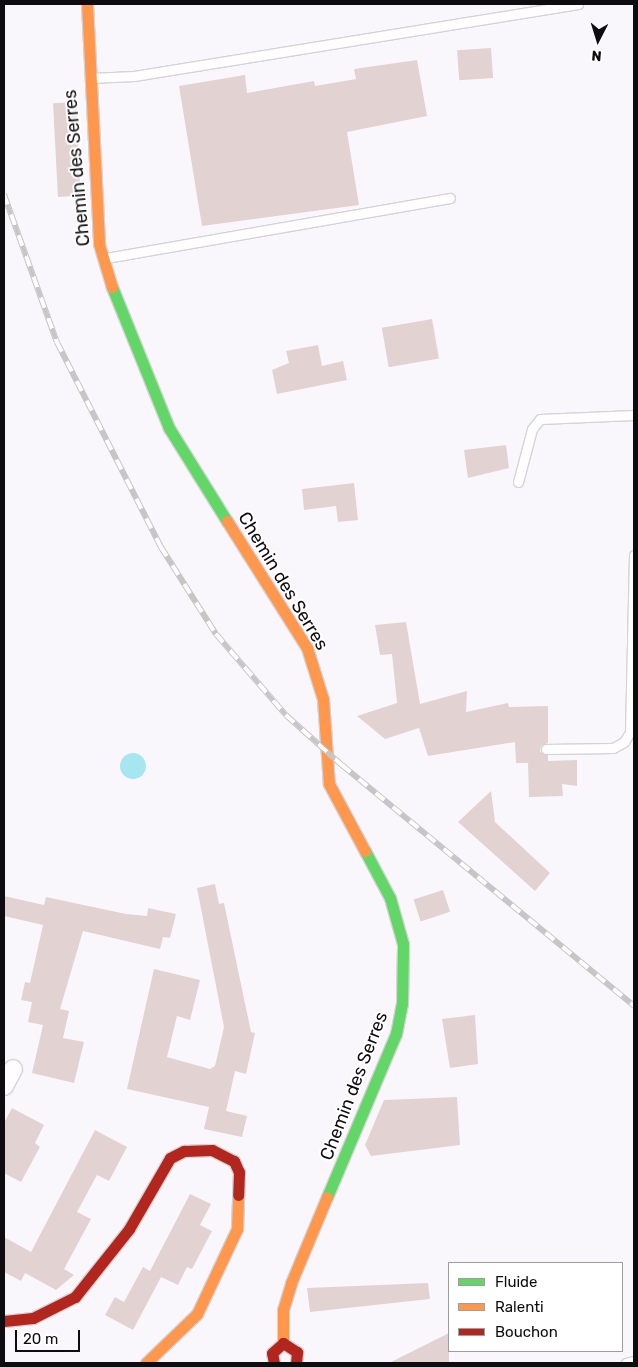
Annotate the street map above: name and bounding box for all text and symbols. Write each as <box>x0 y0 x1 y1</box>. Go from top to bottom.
north arrow <box>573 15 623 65</box>
text: N <box>591 47 602 64</box>
street label: Chemin des Serres <box>59 89 95 247</box>
street label: Chemin des Serres <box>233 508 333 654</box>
street label: Chemin des Serres <box>316 1009 392 1163</box>
legend <box>448 1262 623 1352</box>
text: Fluide <box>495 1273 537 1291</box>
text: Ralenti <box>495 1298 544 1316</box>
scale bar <box>18 1320 82 1352</box>
text: Bouchon <box>495 1323 558 1341</box>
text: 20 m <box>23 1330 58 1348</box>

